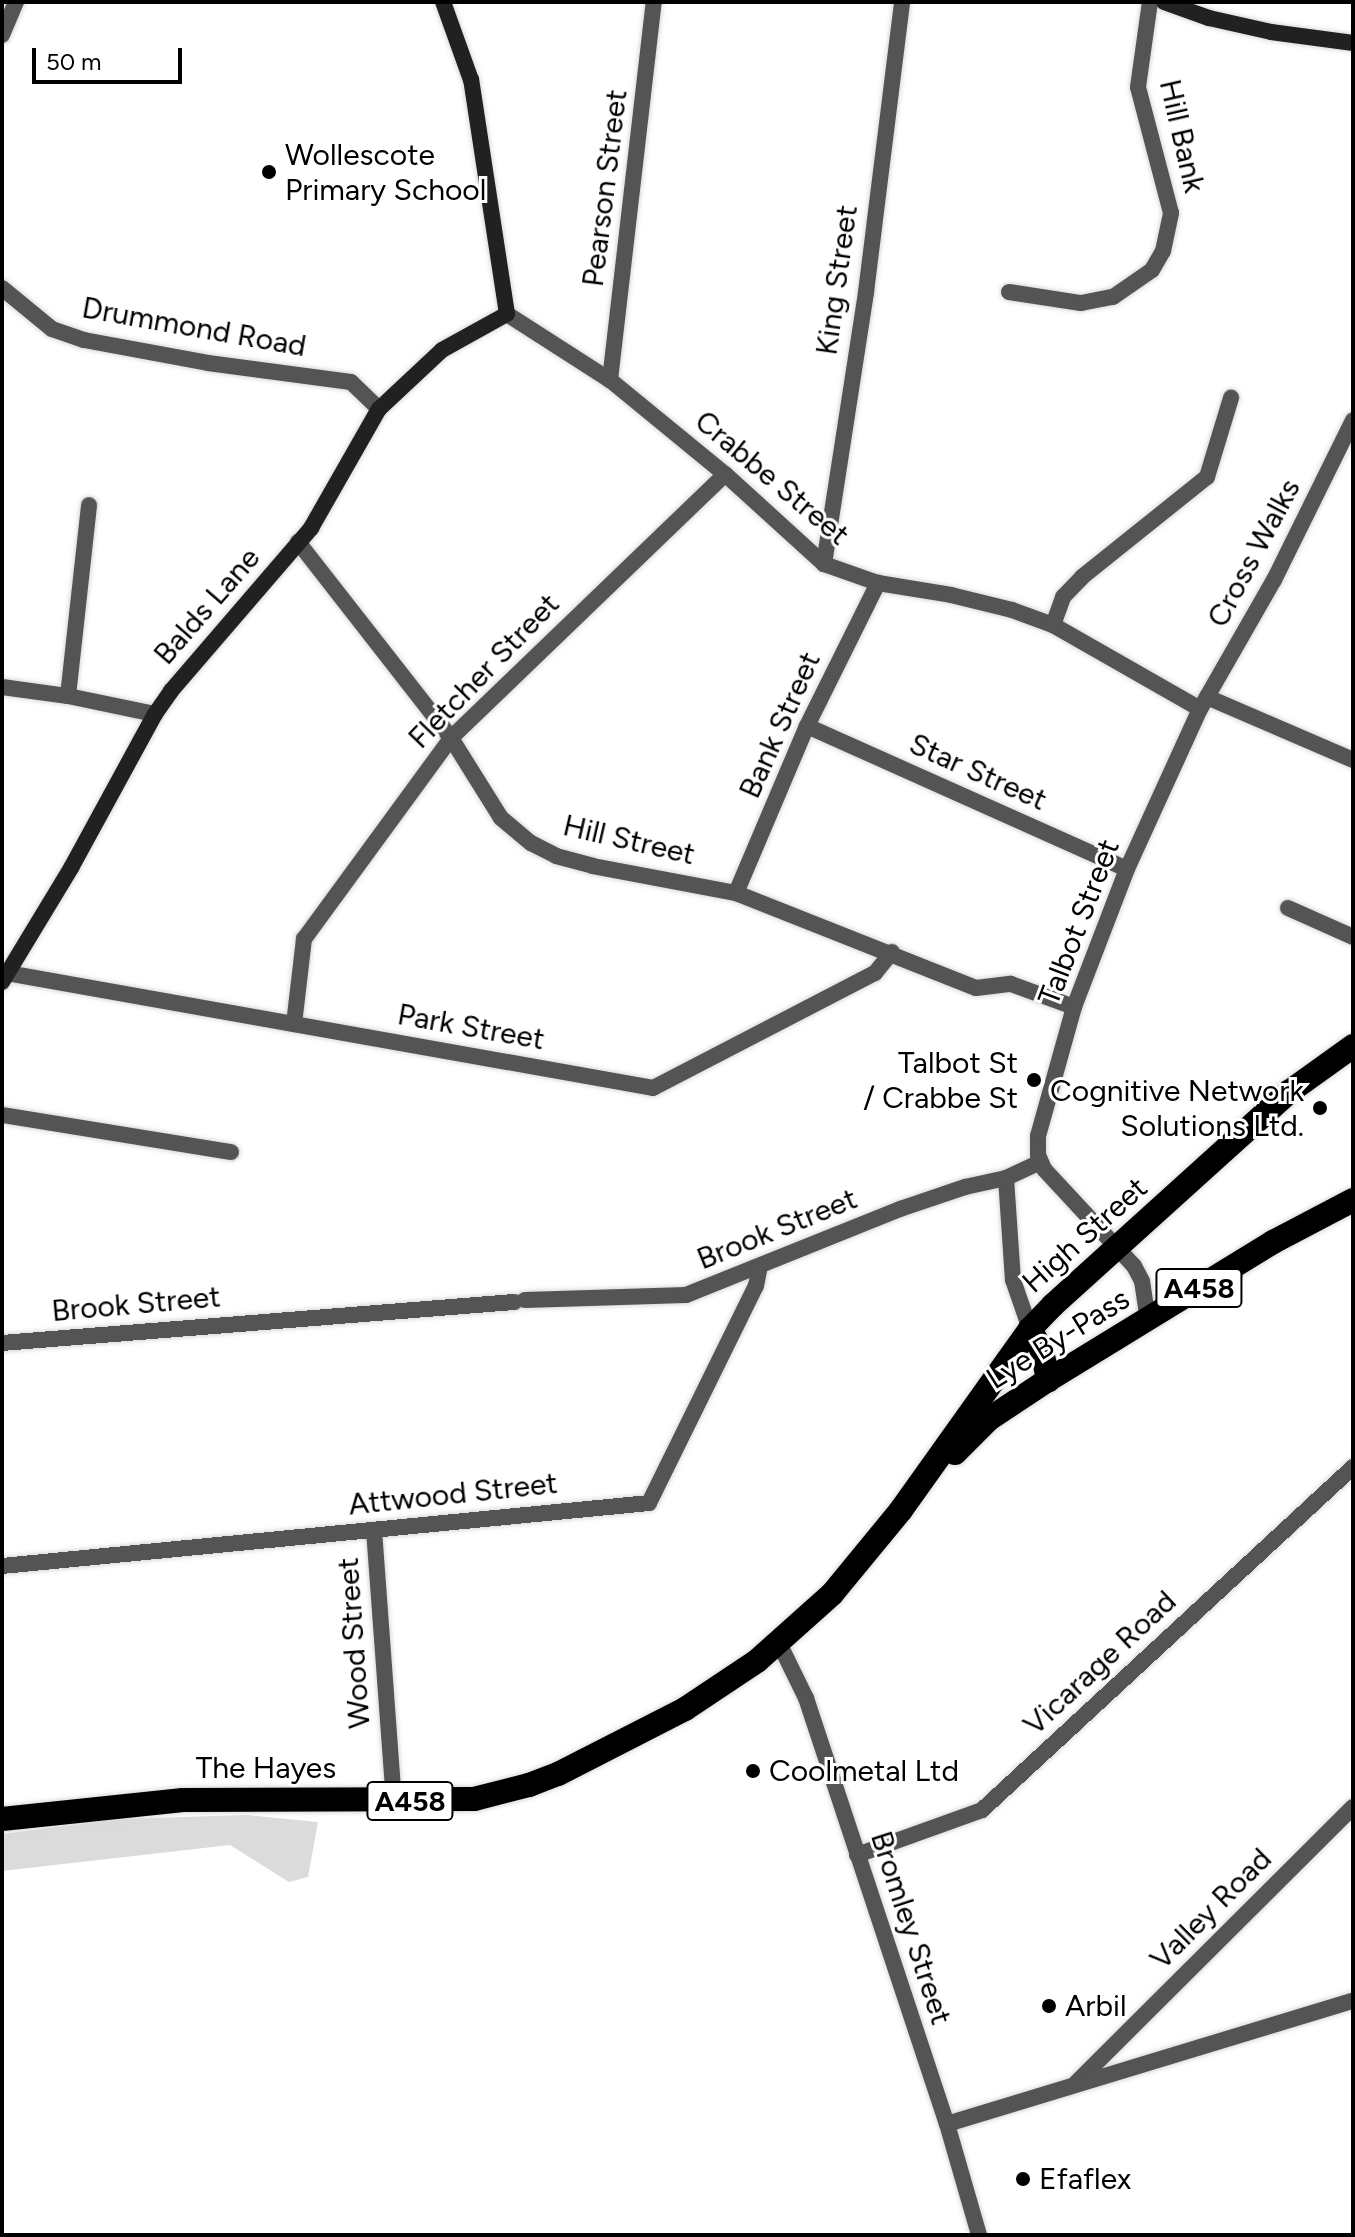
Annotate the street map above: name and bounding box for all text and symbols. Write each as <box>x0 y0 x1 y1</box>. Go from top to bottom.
scale bar <box>36 32 186 82</box>
text: 50 m <box>46 47 102 76</box>
street label: Hill Bank <box>1152 76 1212 196</box>
street label: Pearson Street <box>575 87 635 289</box>
place label: Wollescote Primary School <box>285 137 486 208</box>
marker: Wollescote Primary School <box>260 163 278 181</box>
street label: King Street <box>809 203 865 357</box>
street label: Drummond Road <box>79 290 309 364</box>
street label: Crabbe Street <box>688 403 856 553</box>
street label: Cross Walks <box>1200 473 1308 633</box>
street label: Balds Lane <box>146 540 268 672</box>
street label: Fletcher Street <box>401 586 567 756</box>
street label: Bank Street <box>732 646 828 804</box>
street label: Star Street <box>904 726 1052 818</box>
street label: Hill Street <box>560 807 698 873</box>
street label: Talbot Street <box>1031 834 1127 1010</box>
street label: Park Street <box>395 996 547 1058</box>
place label: Talbot St / Crabbe St <box>863 1045 1018 1116</box>
marker: Talbot St / Crabbe St <box>1025 1071 1043 1089</box>
place label: Cognitive Network Solutions Ltd. <box>1050 1073 1304 1144</box>
marker: Cognitive Network Solutions Ltd. <box>1311 1099 1329 1117</box>
street label: High Street <box>1015 1170 1155 1300</box>
street label: Brook Street <box>692 1181 862 1277</box>
road number: A458 <box>1155 1264 1243 1312</box>
street label: Brook Street <box>50 1279 222 1329</box>
street label: Lye By-Pass <box>980 1281 1136 1397</box>
street label: Attwood Street <box>347 1465 559 1523</box>
street label: Wood Street <box>330 1556 378 1730</box>
street label: Vicarage Road <box>1016 1583 1184 1743</box>
street label: The Hayes <box>196 1750 336 1786</box>
place label: Coolmetal Ltd <box>769 1753 959 1789</box>
marker: Coolmetal Ltd <box>744 1762 762 1780</box>
road number: A458 <box>366 1777 454 1825</box>
street label: Bromley Street <box>863 1827 959 2029</box>
street label: Valley Road <box>1143 1841 1279 1977</box>
place label: Arbil <box>1065 1988 1127 2024</box>
marker: Arbil <box>1040 1997 1058 2015</box>
place label: Efaflex <box>1039 2161 1131 2197</box>
marker: Efaflex <box>1014 2170 1032 2188</box>

